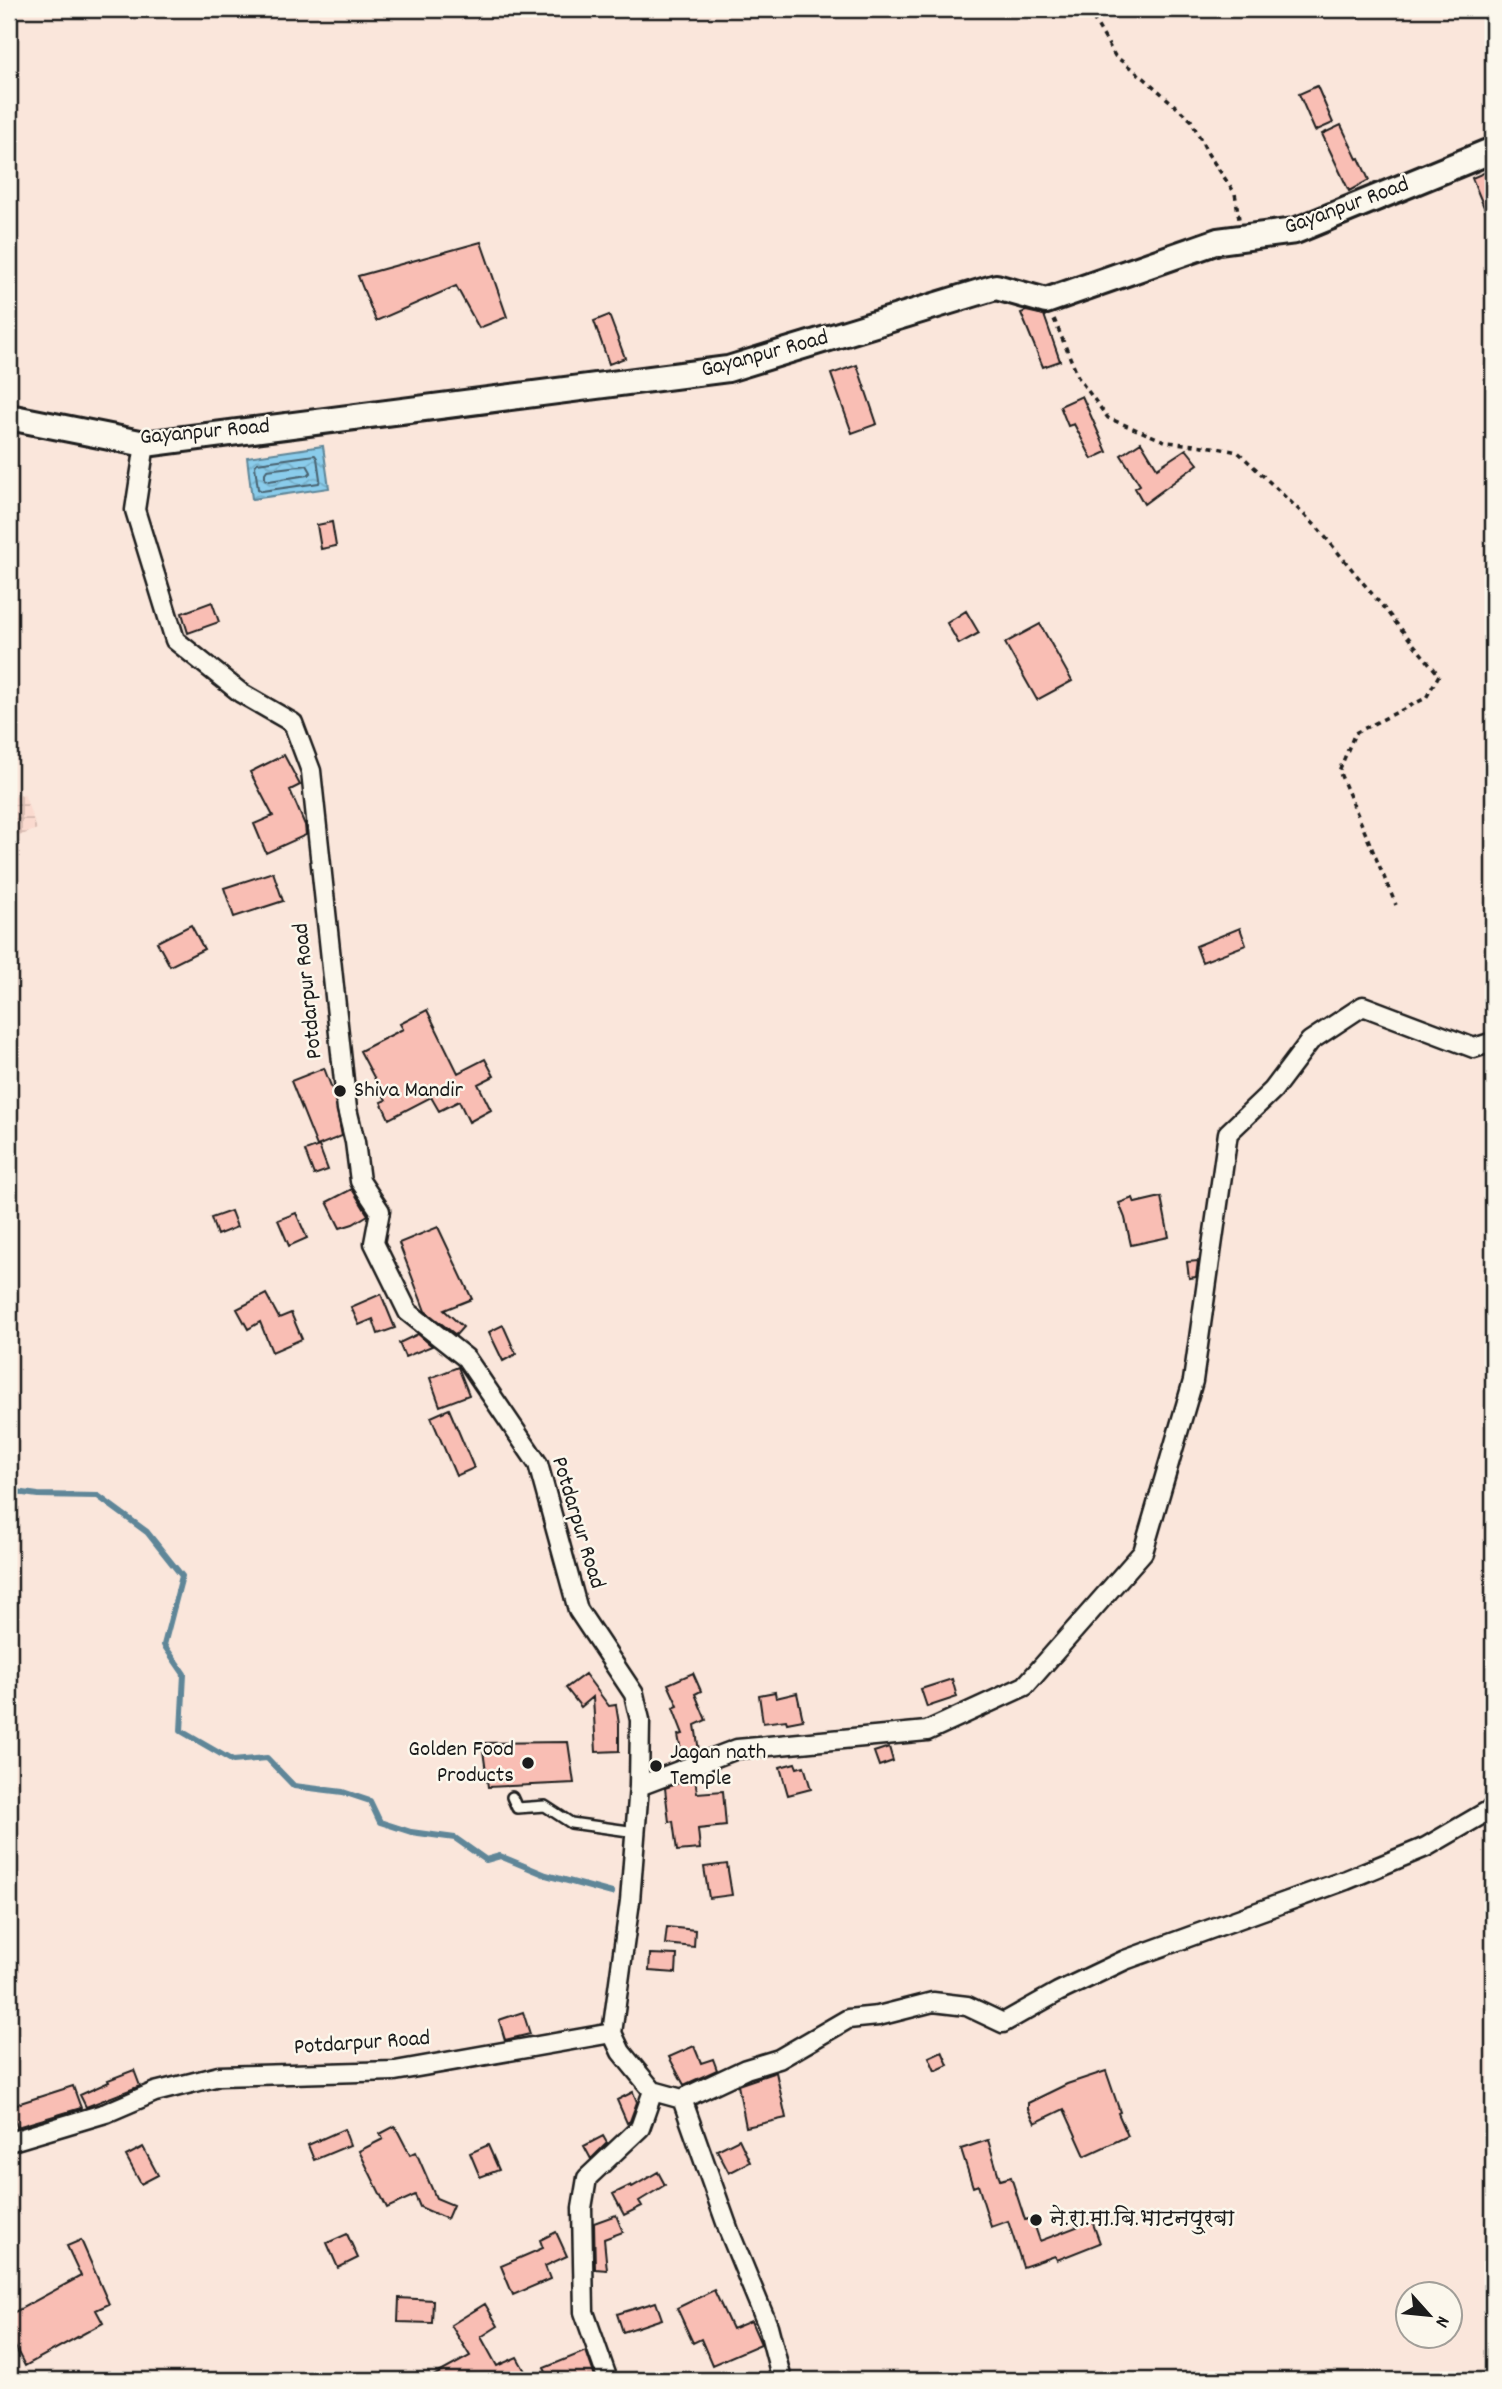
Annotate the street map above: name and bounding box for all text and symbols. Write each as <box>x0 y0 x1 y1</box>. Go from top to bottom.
street label: Gayanpur Road <box>1280 169 1414 245</box>
street label: Gayanpur Road <box>698 322 832 388</box>
street label: Gayanpur Road <box>139 411 271 455</box>
street label: Potdarpur Road <box>285 921 333 1061</box>
place label: Shiva Mandir <box>354 1075 463 1108</box>
marker: Shiva Mandir <box>332 1083 348 1099</box>
street label: Potdarpur Road <box>541 1453 613 1593</box>
place label: Golden Food Products <box>408 1734 514 1793</box>
place label: Jagan nath Temple <box>670 1737 766 1796</box>
marker: Golden Food Products <box>520 1755 536 1771</box>
marker: Jagan nath Temple <box>648 1758 664 1774</box>
street label: Potdarpur Road <box>293 2023 431 2065</box>
place label: ने.रा.मा.बि.भाटनपु्रबा <box>1049 2204 1234 2237</box>
marker: ने.रा.मा.बि.भाटनपु्रबा <box>1028 2212 1044 2228</box>
north arrow <box>1394 2280 1464 2350</box>
text: N <box>1427 2311 1455 2331</box>

